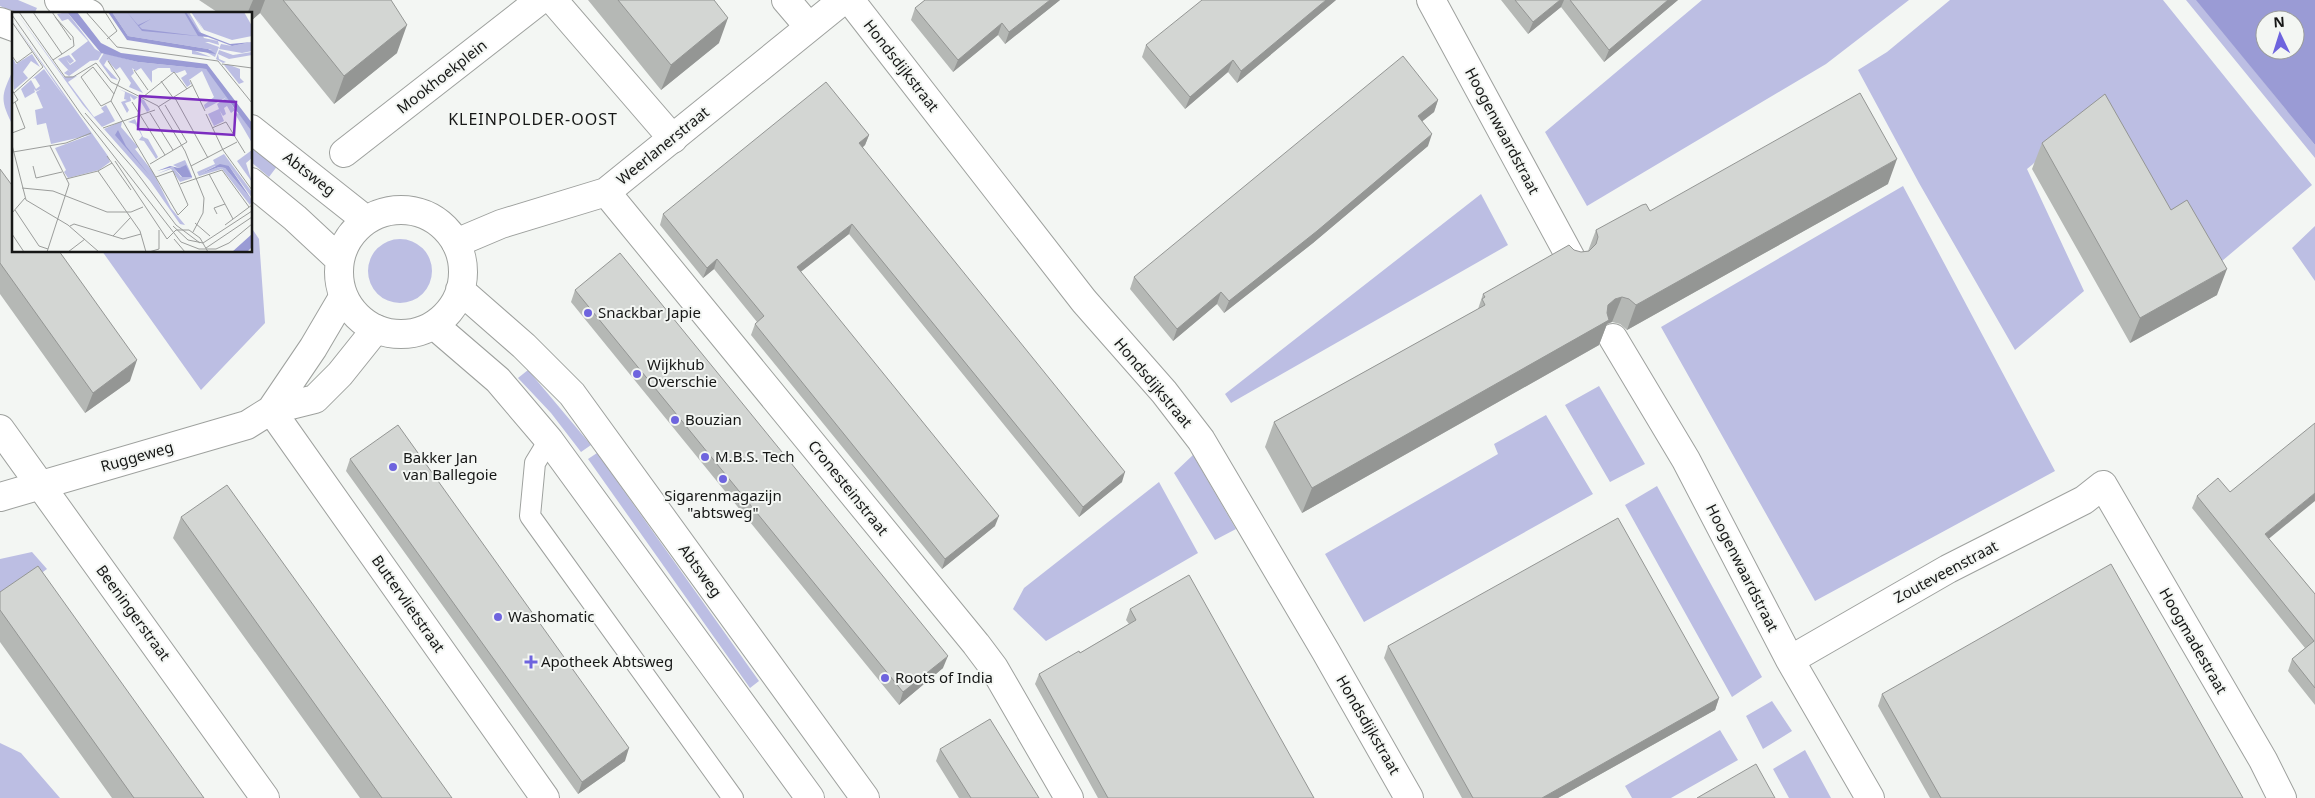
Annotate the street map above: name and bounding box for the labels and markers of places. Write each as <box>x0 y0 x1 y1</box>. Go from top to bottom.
place label: Snackbar Japie <box>598 302 701 322</box>
marker: Snackbar Japie <box>582 307 594 319</box>
place label: Wijkhub Overschie <box>647 354 717 391</box>
marker: Wijkhub Overschie <box>631 368 643 380</box>
place label: Bouzian <box>685 409 742 429</box>
marker: Bouzian <box>669 414 681 426</box>
place label: M.B.S. Tech <box>715 446 795 466</box>
place label: Bakker Jan van Ballegoie <box>403 447 497 484</box>
marker: M.B.S. Tech <box>699 451 711 463</box>
marker: Bakker Jan van Ballegoie <box>387 461 399 473</box>
marker: Sigarenmagazijn "abtsweg" <box>717 473 729 485</box>
place label: Sigarenmagazijn "abtsweg" <box>664 485 782 522</box>
place label: Washomatic <box>508 606 595 626</box>
marker: Washomatic <box>492 611 504 623</box>
place label: Apotheek Abtsweg <box>541 651 673 671</box>
marker: Apotheek Abtsweg <box>525 656 537 668</box>
place label: Roots of India <box>895 667 993 687</box>
marker: Roots of India <box>879 672 891 684</box>

